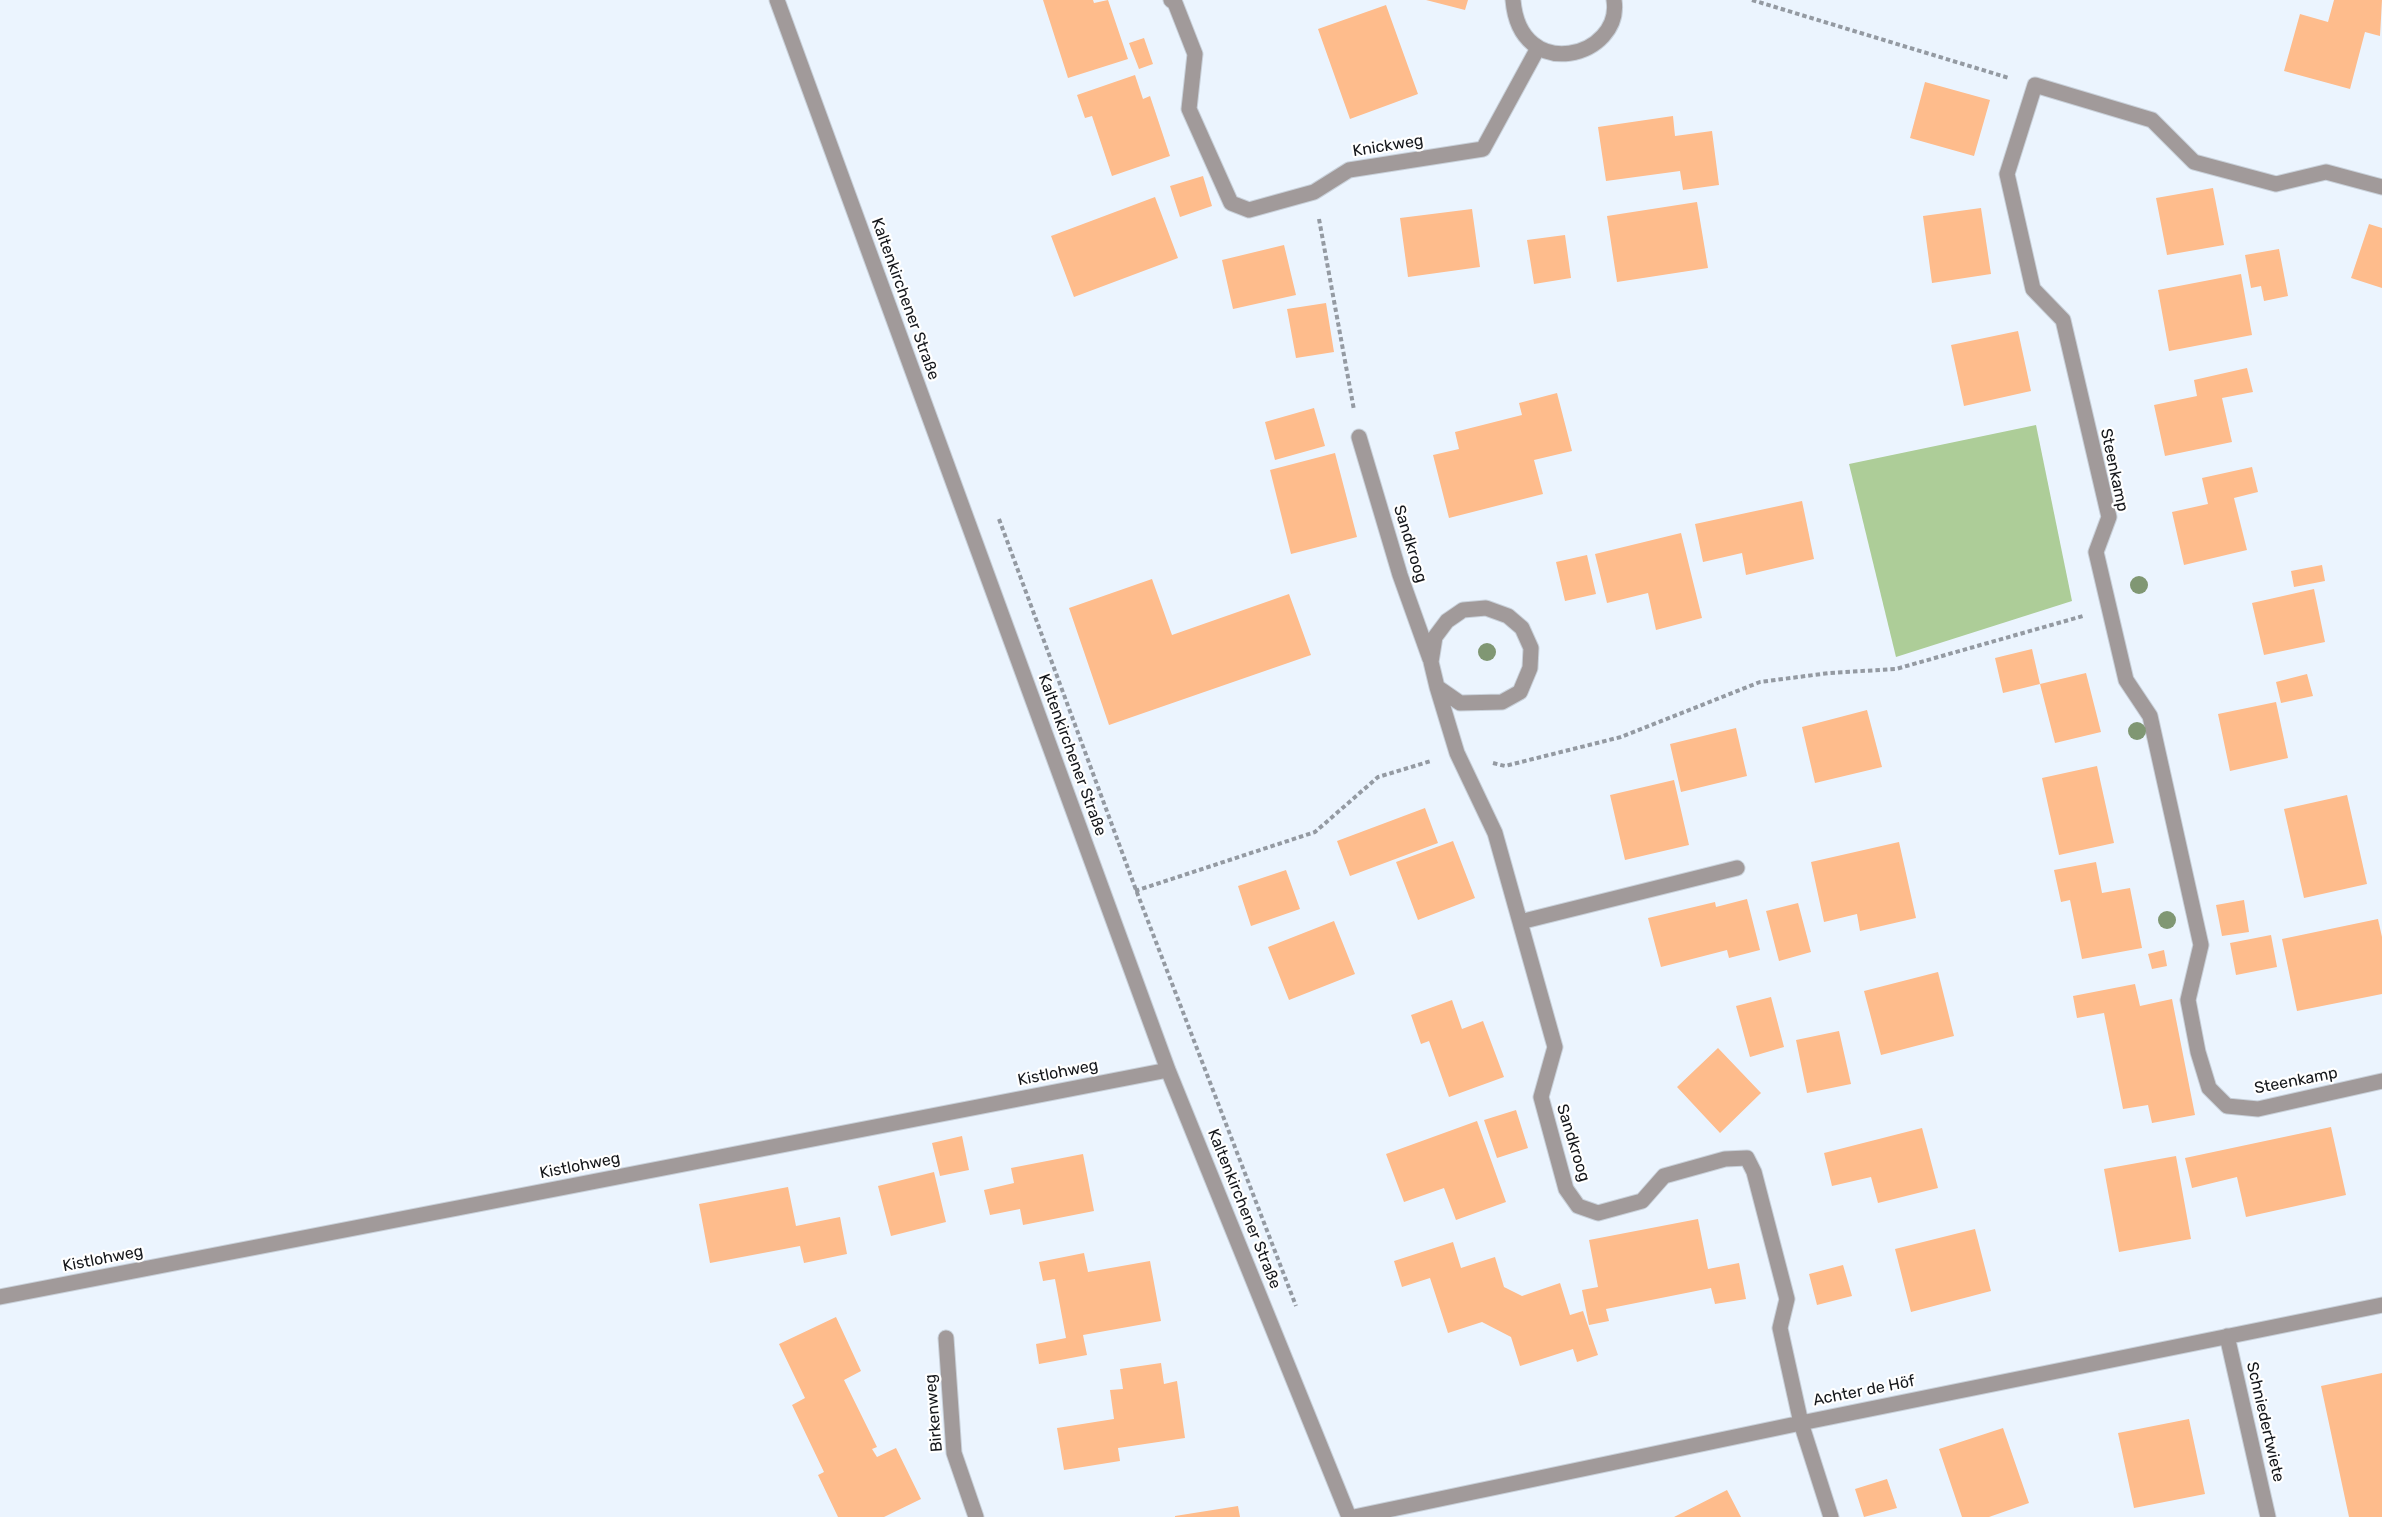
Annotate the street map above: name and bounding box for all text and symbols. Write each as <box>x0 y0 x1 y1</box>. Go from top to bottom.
street label: Knickweg <box>1351 131 1425 161</box>
street label: Kaltenkirchener Straße <box>867 215 943 383</box>
street label: Steenkamp <box>2096 427 2132 513</box>
street label: Sandkroog <box>1389 503 1431 585</box>
street label: Kaltenkirchener Straße <box>1034 671 1110 839</box>
street label: Kistlohweg <box>1016 1056 1100 1090</box>
street label: Steenkamp <box>2253 1064 2339 1098</box>
street label: Sandkroog <box>1552 1102 1594 1184</box>
street label: Kaltenkirchener Straße <box>1203 1126 1285 1292</box>
street label: Kistlohweg <box>538 1149 622 1183</box>
street label: Kistlohweg <box>61 1242 145 1276</box>
street label: Schniedertwiete <box>2242 1360 2288 1484</box>
street label: Achter de Höf <box>1811 1372 1917 1410</box>
street label: Birkenweg <box>921 1373 947 1453</box>

